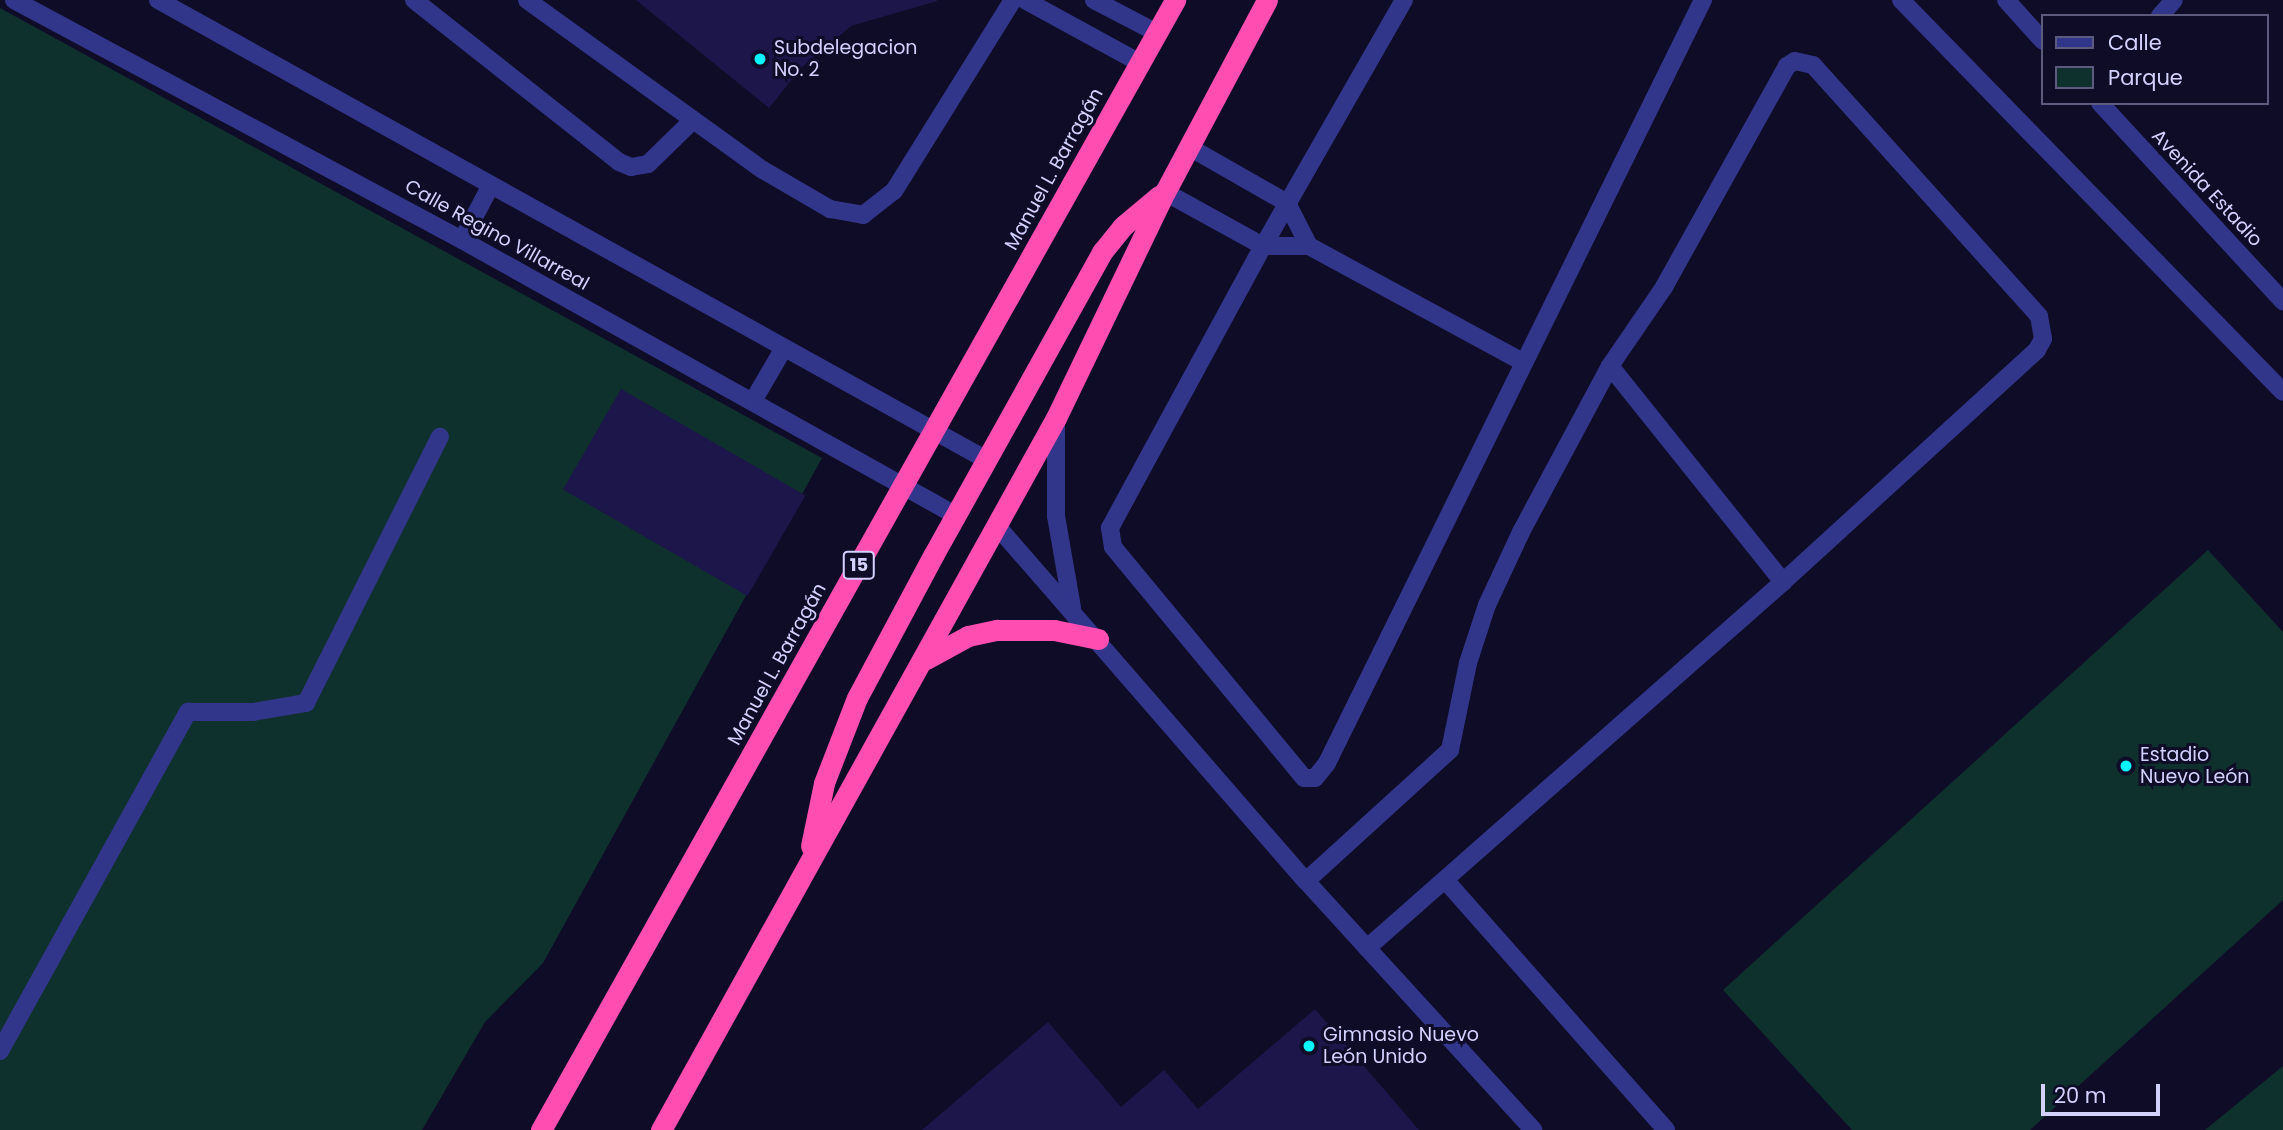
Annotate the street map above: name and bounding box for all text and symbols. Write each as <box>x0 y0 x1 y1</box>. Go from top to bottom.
legend <box>2042 14 2269 105</box>
text: Calle <box>2108 28 2162 57</box>
place label: Subdelegacion No. 2 <box>774 37 917 81</box>
marker: Subdelegacion No. 2 <box>752 51 768 67</box>
text: Parque <box>2108 63 2183 92</box>
street label: Manuel L. Barragán <box>1000 84 1108 254</box>
street label: Avenida Estadio <box>2147 125 2267 251</box>
street label: Calle Regino Villarreal <box>401 175 593 295</box>
road number: 15 <box>842 550 876 580</box>
street label: Manuel L. Barragán <box>723 579 831 749</box>
place label: Estadio Nuevo León <box>2140 744 2249 788</box>
marker: Estadio Nuevo León <box>2118 758 2134 774</box>
place label: Gimnasio Nuevo León Unido <box>1323 1024 1479 1068</box>
marker: Gimnasio Nuevo León Unido <box>1301 1038 1317 1054</box>
scale bar <box>2045 1070 2164 1114</box>
text: 20 m <box>2054 1081 2107 1110</box>

